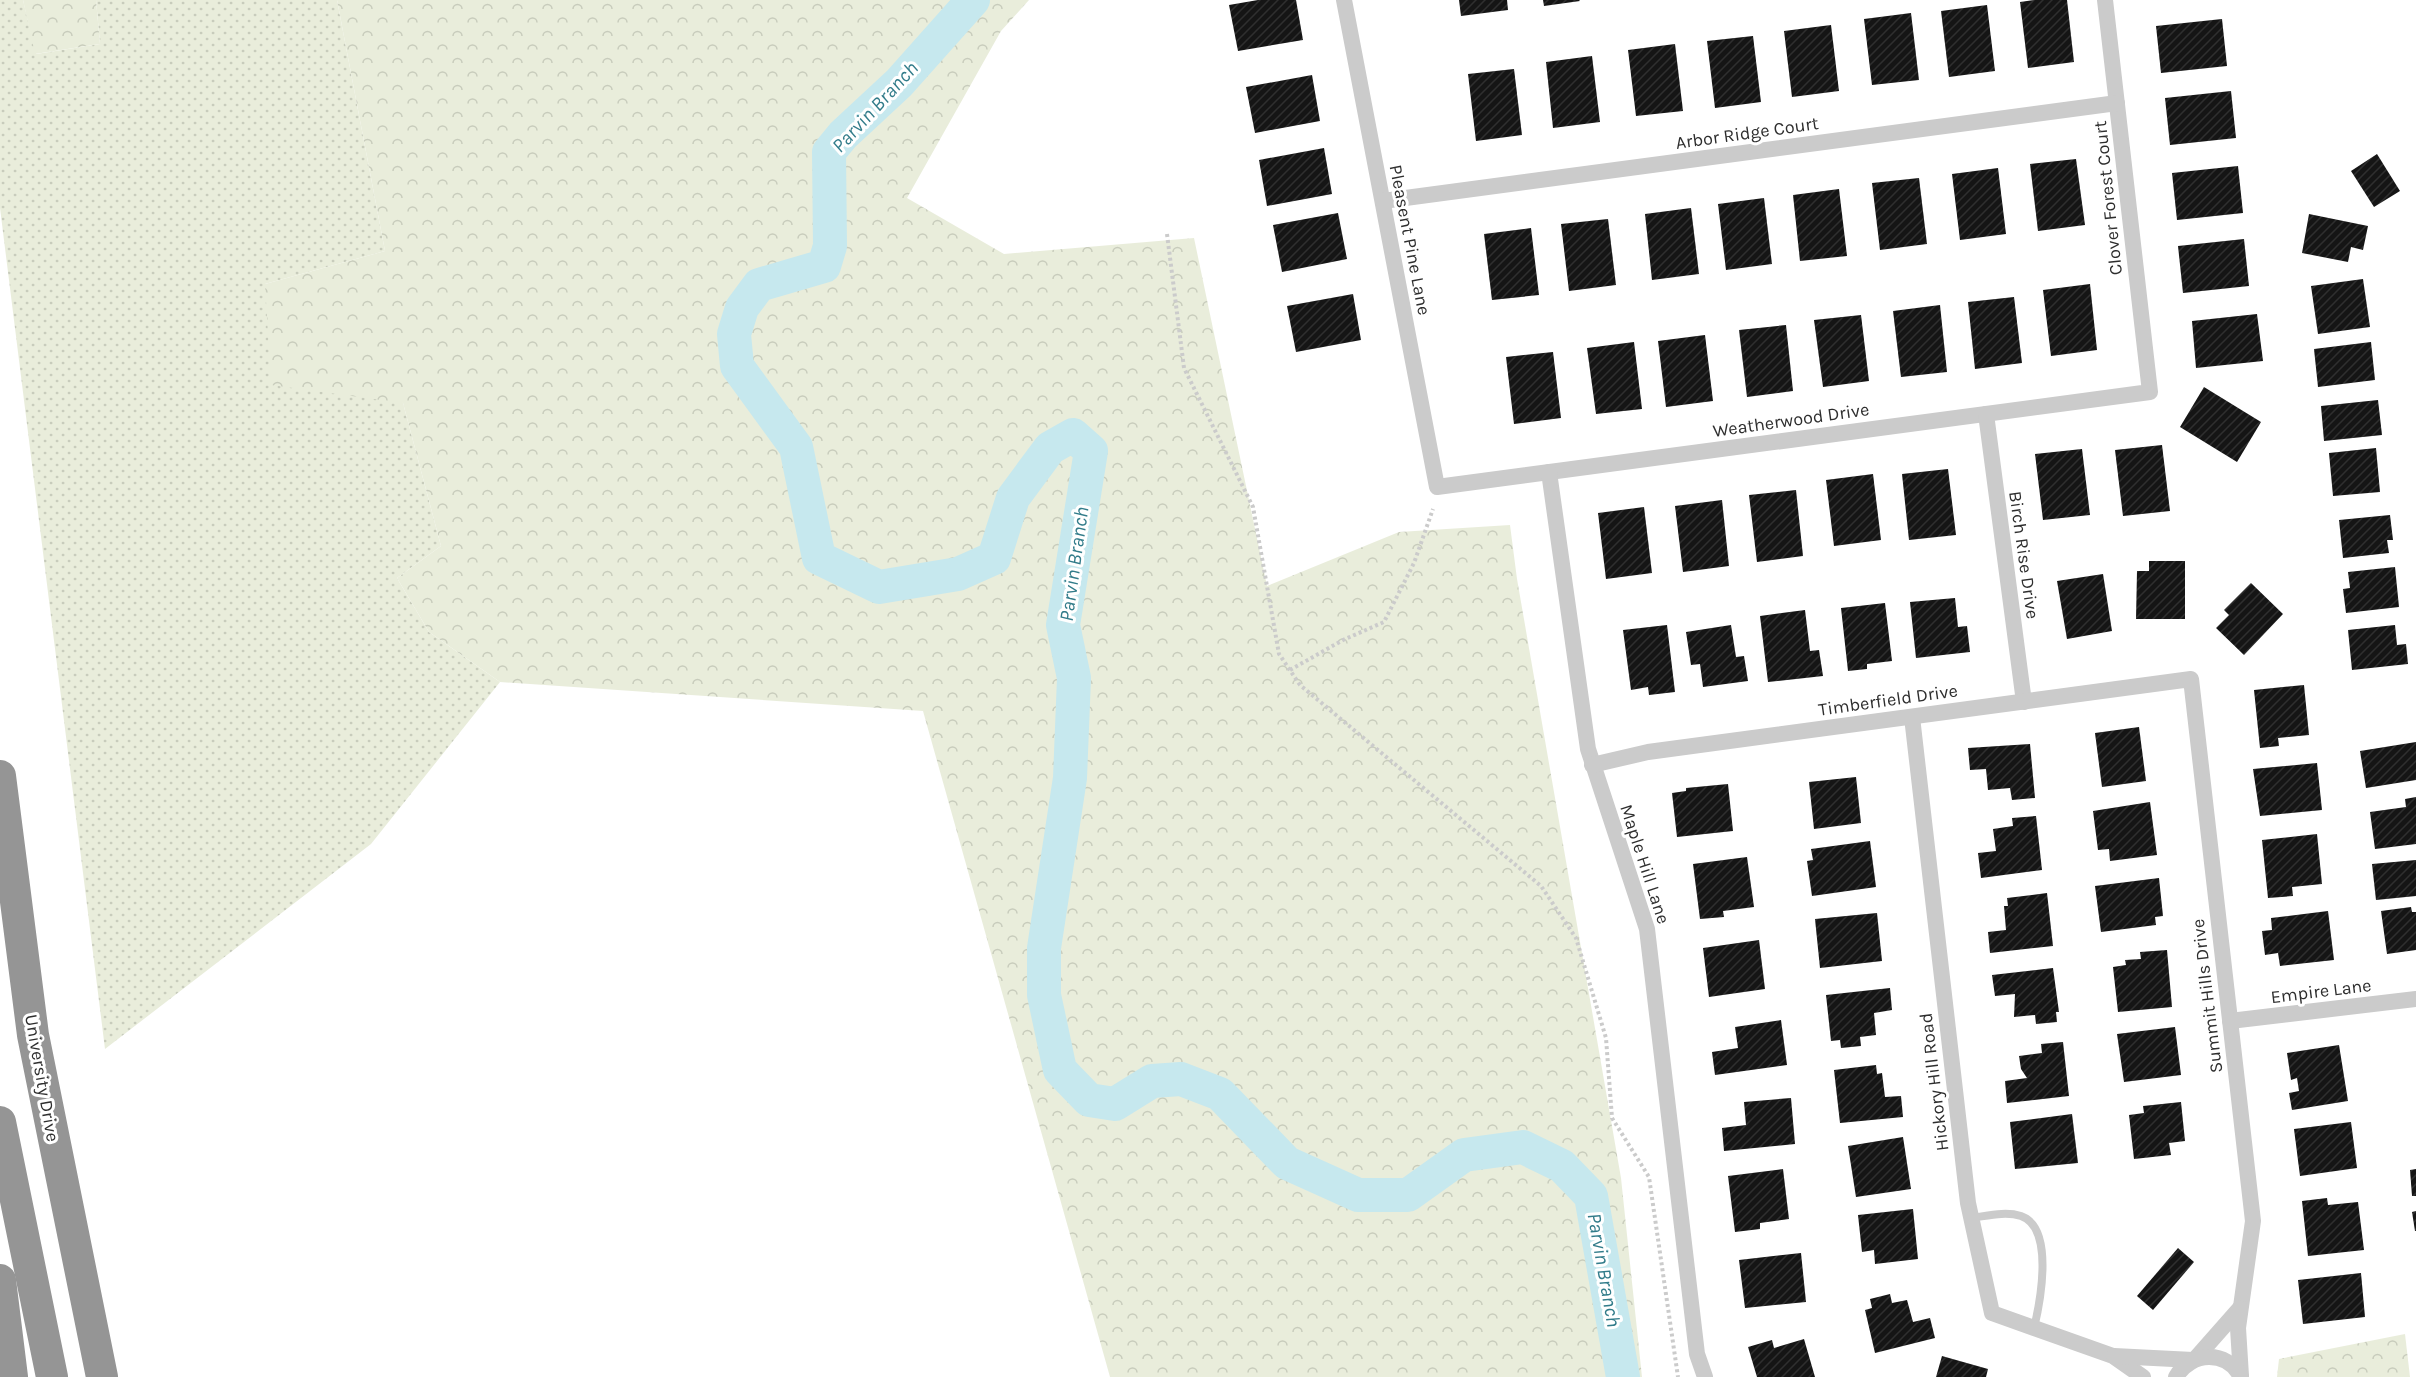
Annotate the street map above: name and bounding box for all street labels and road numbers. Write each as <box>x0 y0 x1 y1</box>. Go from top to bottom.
street label: Arbor Ridge Court <box>1674 112 1820 154</box>
street label: Clover Forest Court <box>2089 120 2127 276</box>
street label: Pleasent Pine Lane <box>1385 163 1435 317</box>
street label: Weatherwood Drive <box>1711 398 1871 442</box>
street label: Birch Rise Drive <box>2004 490 2044 620</box>
street label: Timberfield Drive <box>1817 679 1959 721</box>
street label: Maple Hill Lane <box>1615 801 1675 927</box>
street label: Summit Hills Drive <box>2187 918 2227 1074</box>
street label: Empire Lane <box>2269 974 2373 1008</box>
street label: Hickory Hill Road <box>1915 1012 1953 1152</box>
street label: University Drive <box>20 1013 64 1143</box>

